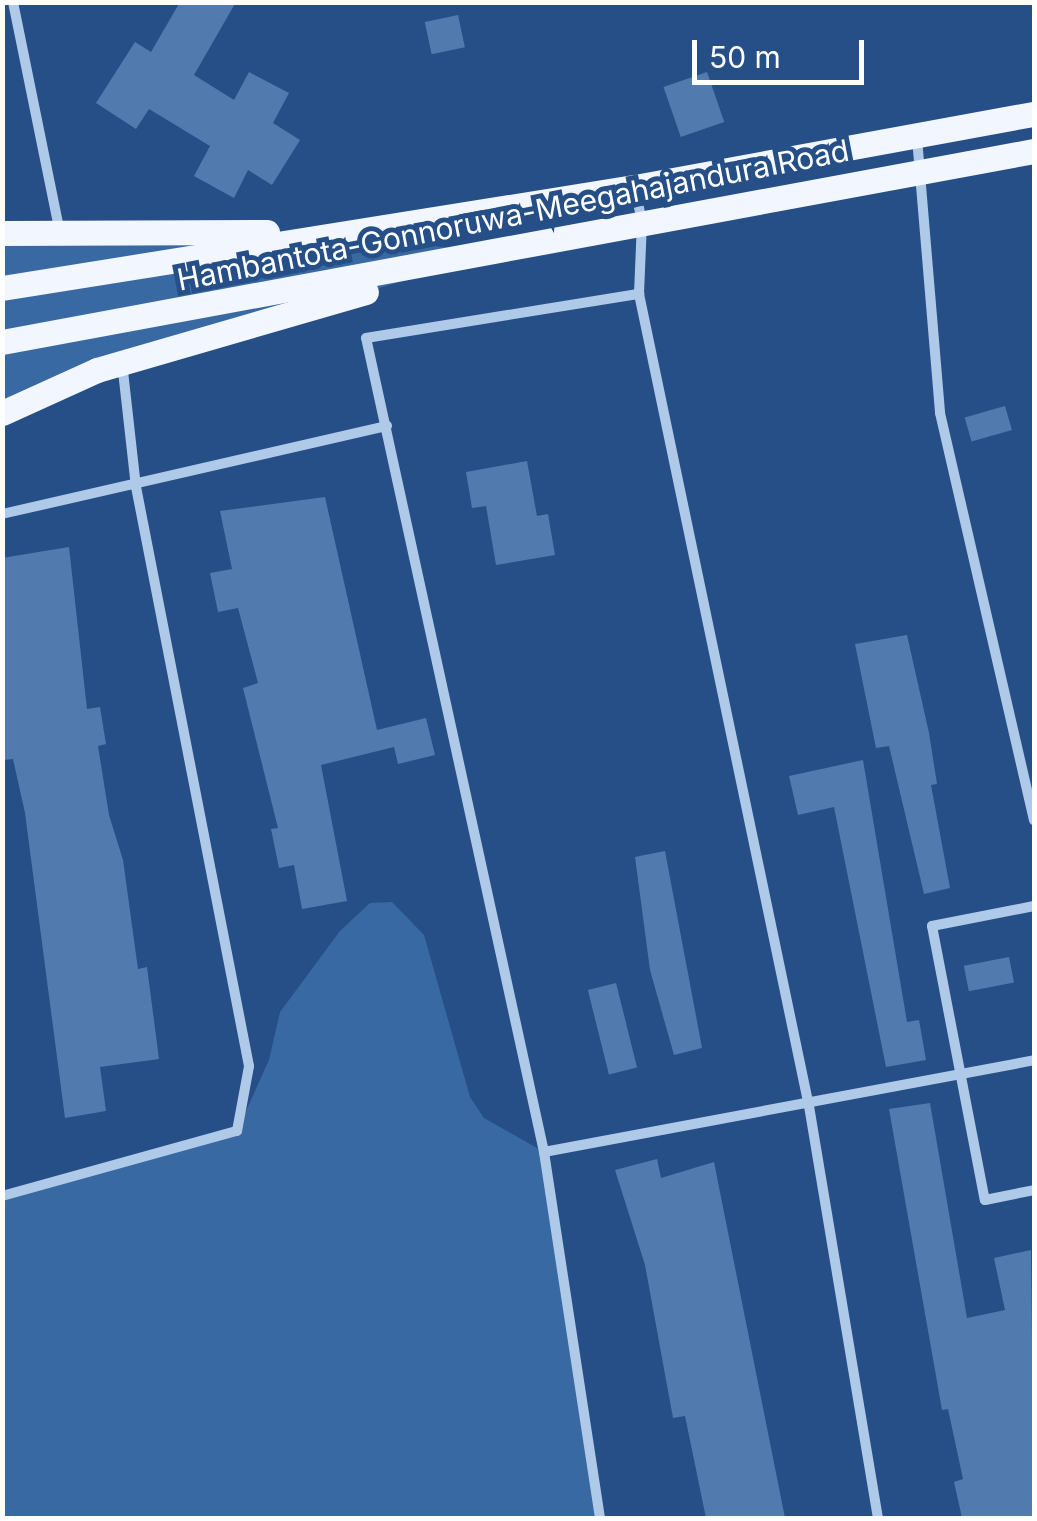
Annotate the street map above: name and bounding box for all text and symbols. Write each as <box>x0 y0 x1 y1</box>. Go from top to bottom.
scale bar <box>697 20 870 82</box>
text: 50 m <box>709 39 781 75</box>
street label: Hambantota-Gonnoruwa-Meegahajandura Road <box>174 132 852 298</box>

